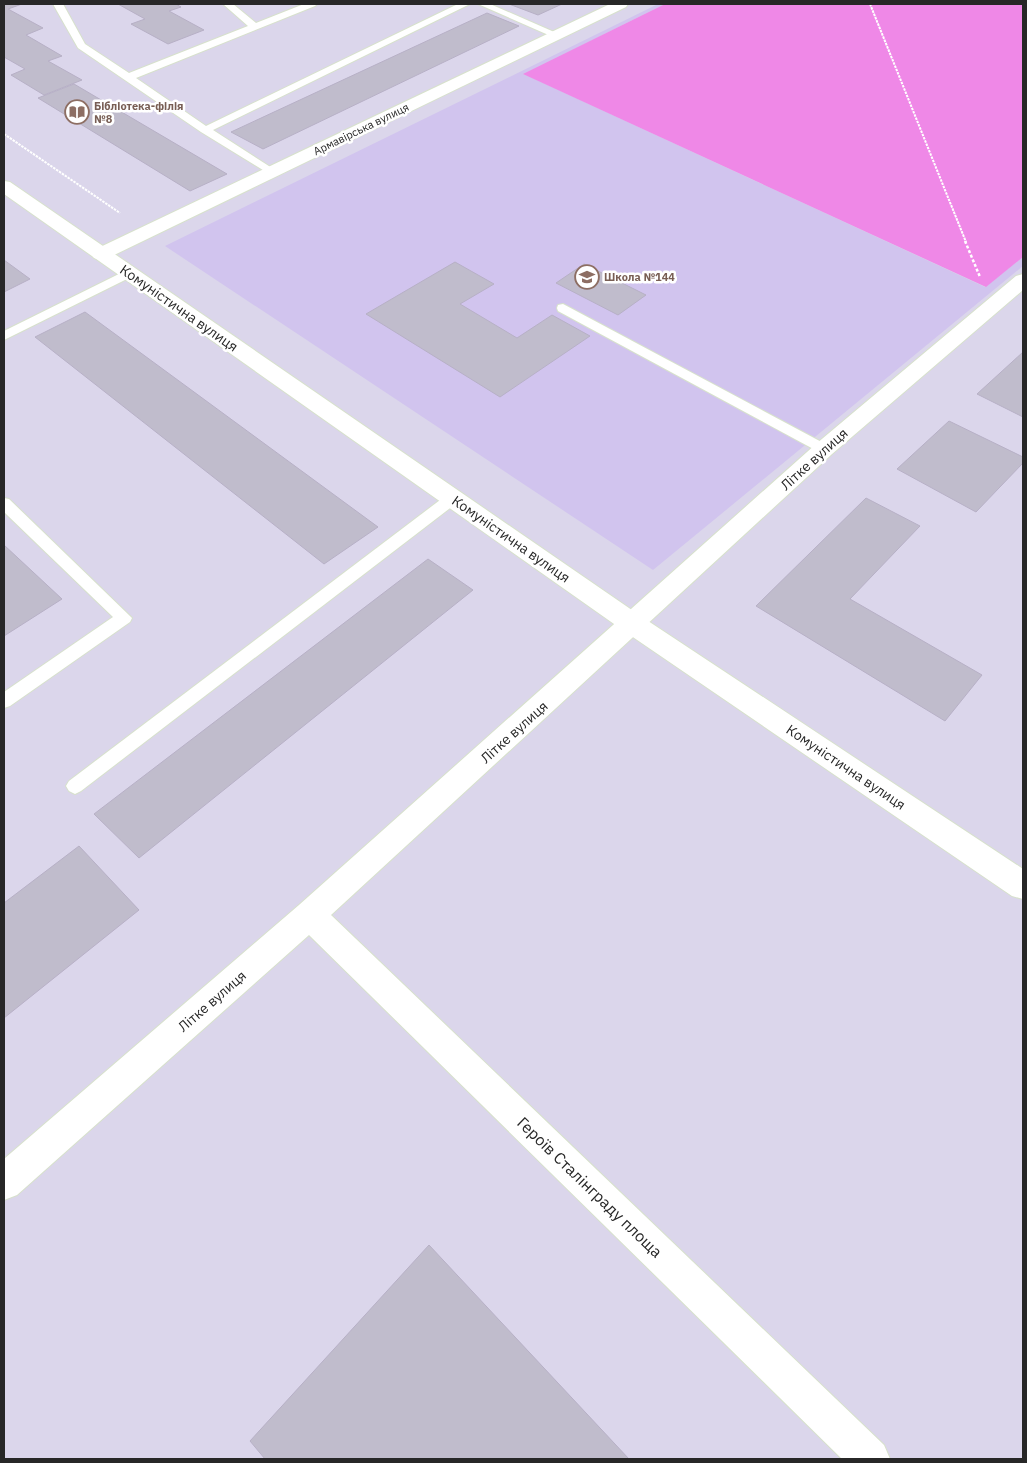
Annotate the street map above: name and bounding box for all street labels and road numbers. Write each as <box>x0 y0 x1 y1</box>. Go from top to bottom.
street label: Армавірська вулиця <box>311 100 411 158</box>
street label: Комуністична вулиця <box>116 260 242 356</box>
street label: Літке вулиця <box>777 424 851 494</box>
street label: Комуністична вулиця <box>448 491 574 587</box>
street label: Літке вулиця <box>477 697 551 767</box>
street label: Комуністична вулиця <box>783 720 909 814</box>
street label: Літке вулиця <box>174 966 250 1036</box>
street label: Героїв Сталінграду площа <box>513 1112 667 1262</box>

